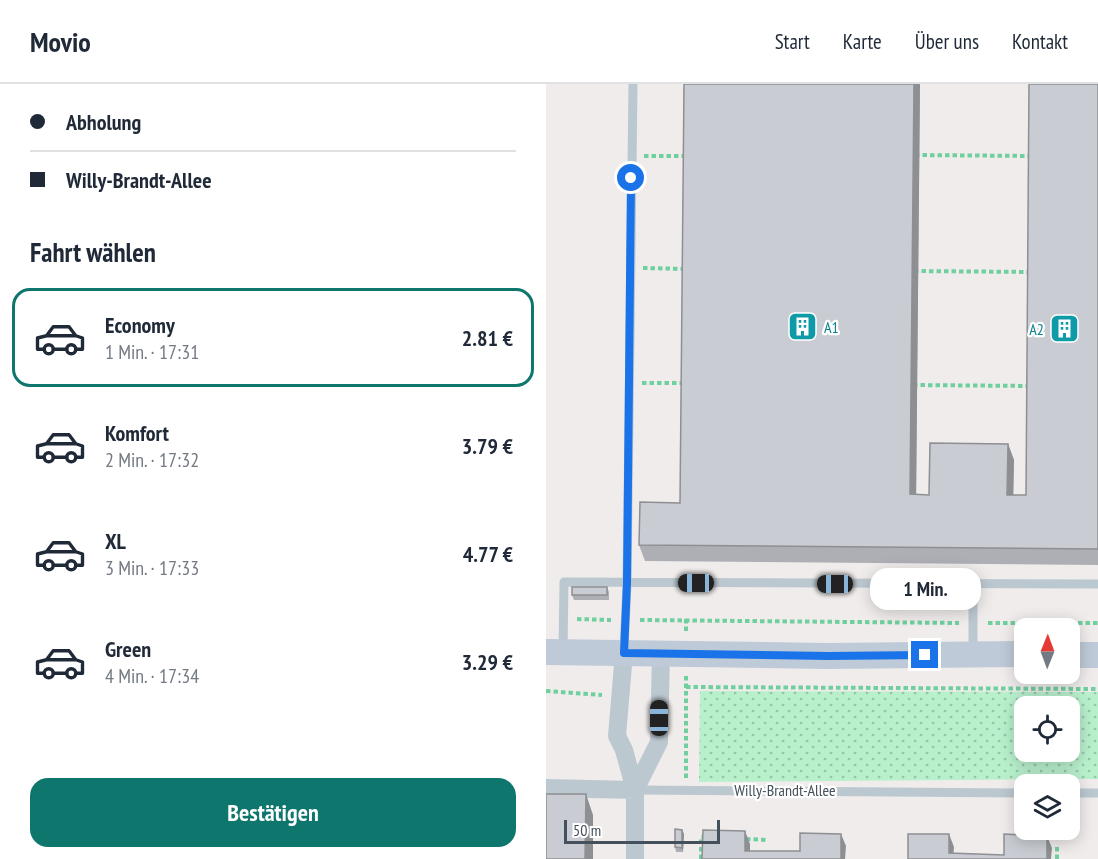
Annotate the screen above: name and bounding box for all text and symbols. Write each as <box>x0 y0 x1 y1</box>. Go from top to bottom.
text: Movio <box>30 23 91 60</box>
text: Start <box>775 28 810 55</box>
text: Karte <box>843 28 882 55</box>
text: Über uns <box>915 28 979 55</box>
text: Kontakt <box>1012 28 1068 55</box>
text: Abholung <box>66 108 141 136</box>
route start <box>617 164 644 191</box>
text: Willy-Brandt-Allee <box>66 166 212 194</box>
text: Fahrt wählen <box>30 235 156 269</box>
icon: car <box>33 311 87 365</box>
text: Economy <box>105 311 175 339</box>
building icon: A1 <box>787 311 819 343</box>
building icon: A2 <box>1049 313 1081 345</box>
place label: A1 <box>824 317 839 337</box>
place label: A2 <box>1029 319 1044 339</box>
text: 2.81 € <box>462 324 513 352</box>
text: 1 Min. · 17:31 <box>105 339 199 365</box>
icon: car <box>33 419 87 473</box>
text: Komfort <box>105 419 169 447</box>
text: 3.79 € <box>462 432 513 460</box>
text: 2 Min. · 17:32 <box>105 447 199 473</box>
icon: car <box>33 527 87 581</box>
text: XL <box>105 527 126 555</box>
text: 4.77 € <box>463 540 513 568</box>
text: 3 Min. · 17:33 <box>105 555 199 581</box>
callout: 1 Min. <box>870 568 980 610</box>
car <box>678 574 714 592</box>
car <box>817 575 853 593</box>
text: 1 Min. <box>903 576 948 602</box>
north arrow <box>1014 618 1080 684</box>
map controls <box>1014 618 1080 840</box>
icon: car <box>33 635 87 689</box>
text: Green <box>105 635 151 663</box>
route end <box>911 641 938 668</box>
text: 3.29 € <box>462 648 513 676</box>
text: 4 Min. · 17:34 <box>105 663 199 689</box>
button: locate <box>1014 696 1080 762</box>
car <box>650 700 668 736</box>
button: layers <box>1014 774 1080 840</box>
button: Bestätigen <box>30 778 516 847</box>
street label: Willy-Brandt-Allee <box>734 780 836 800</box>
scale bar <box>564 817 720 844</box>
text: 50 m <box>573 820 601 840</box>

